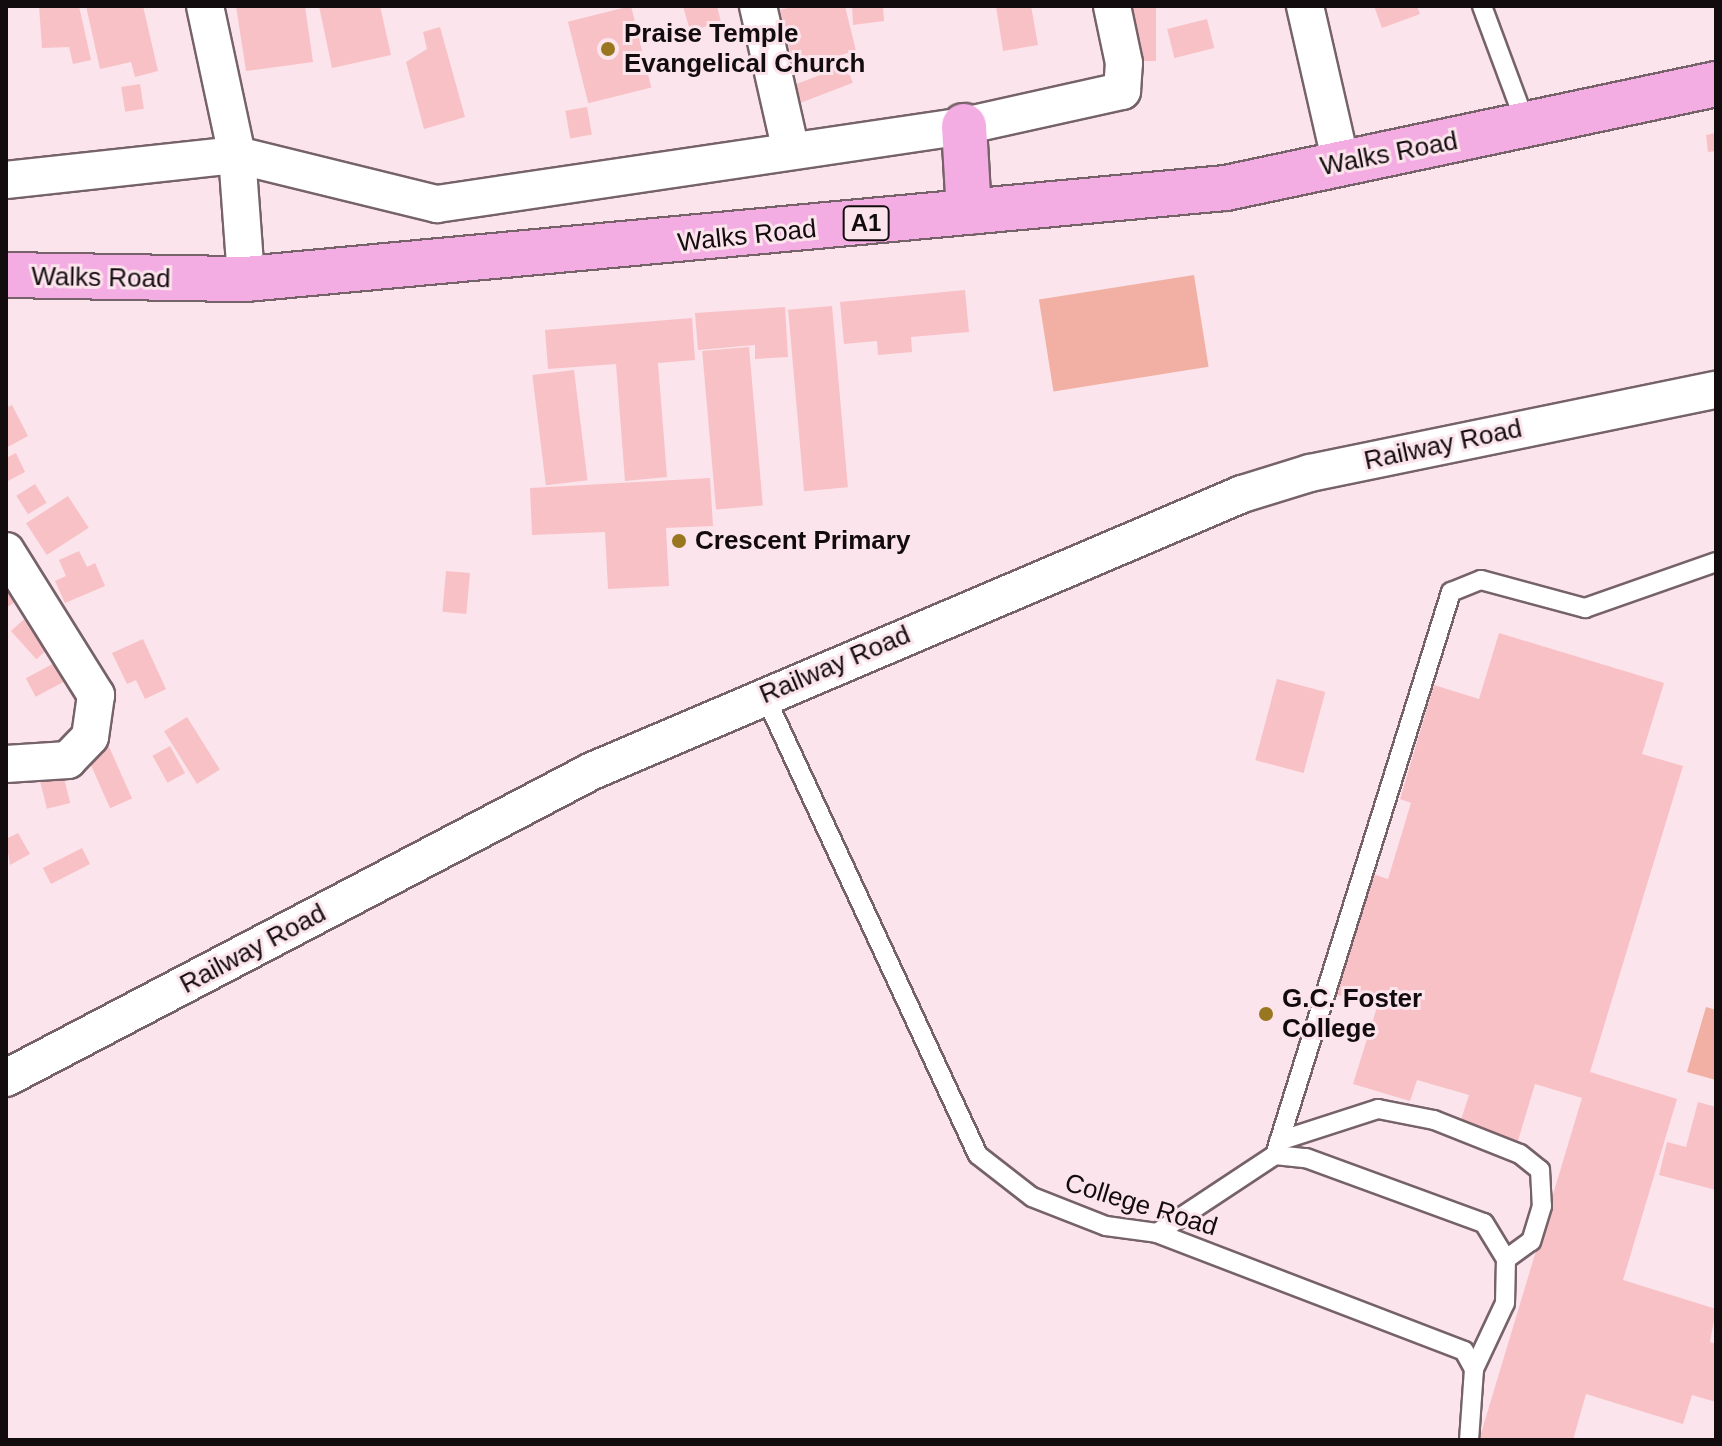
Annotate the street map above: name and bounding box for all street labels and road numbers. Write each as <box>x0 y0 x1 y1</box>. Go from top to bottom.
street label: Walks Road <box>1318 125 1460 183</box>
road number: A1 <box>842 203 890 243</box>
street label: Walks Road <box>676 213 818 259</box>
street label: Walks Road <box>31 261 171 295</box>
street label: Railway Road <box>1361 413 1525 477</box>
street label: Railway Road <box>755 619 915 711</box>
street label: Railway Road <box>175 898 331 1000</box>
street label: College Road <box>1061 1167 1221 1243</box>

